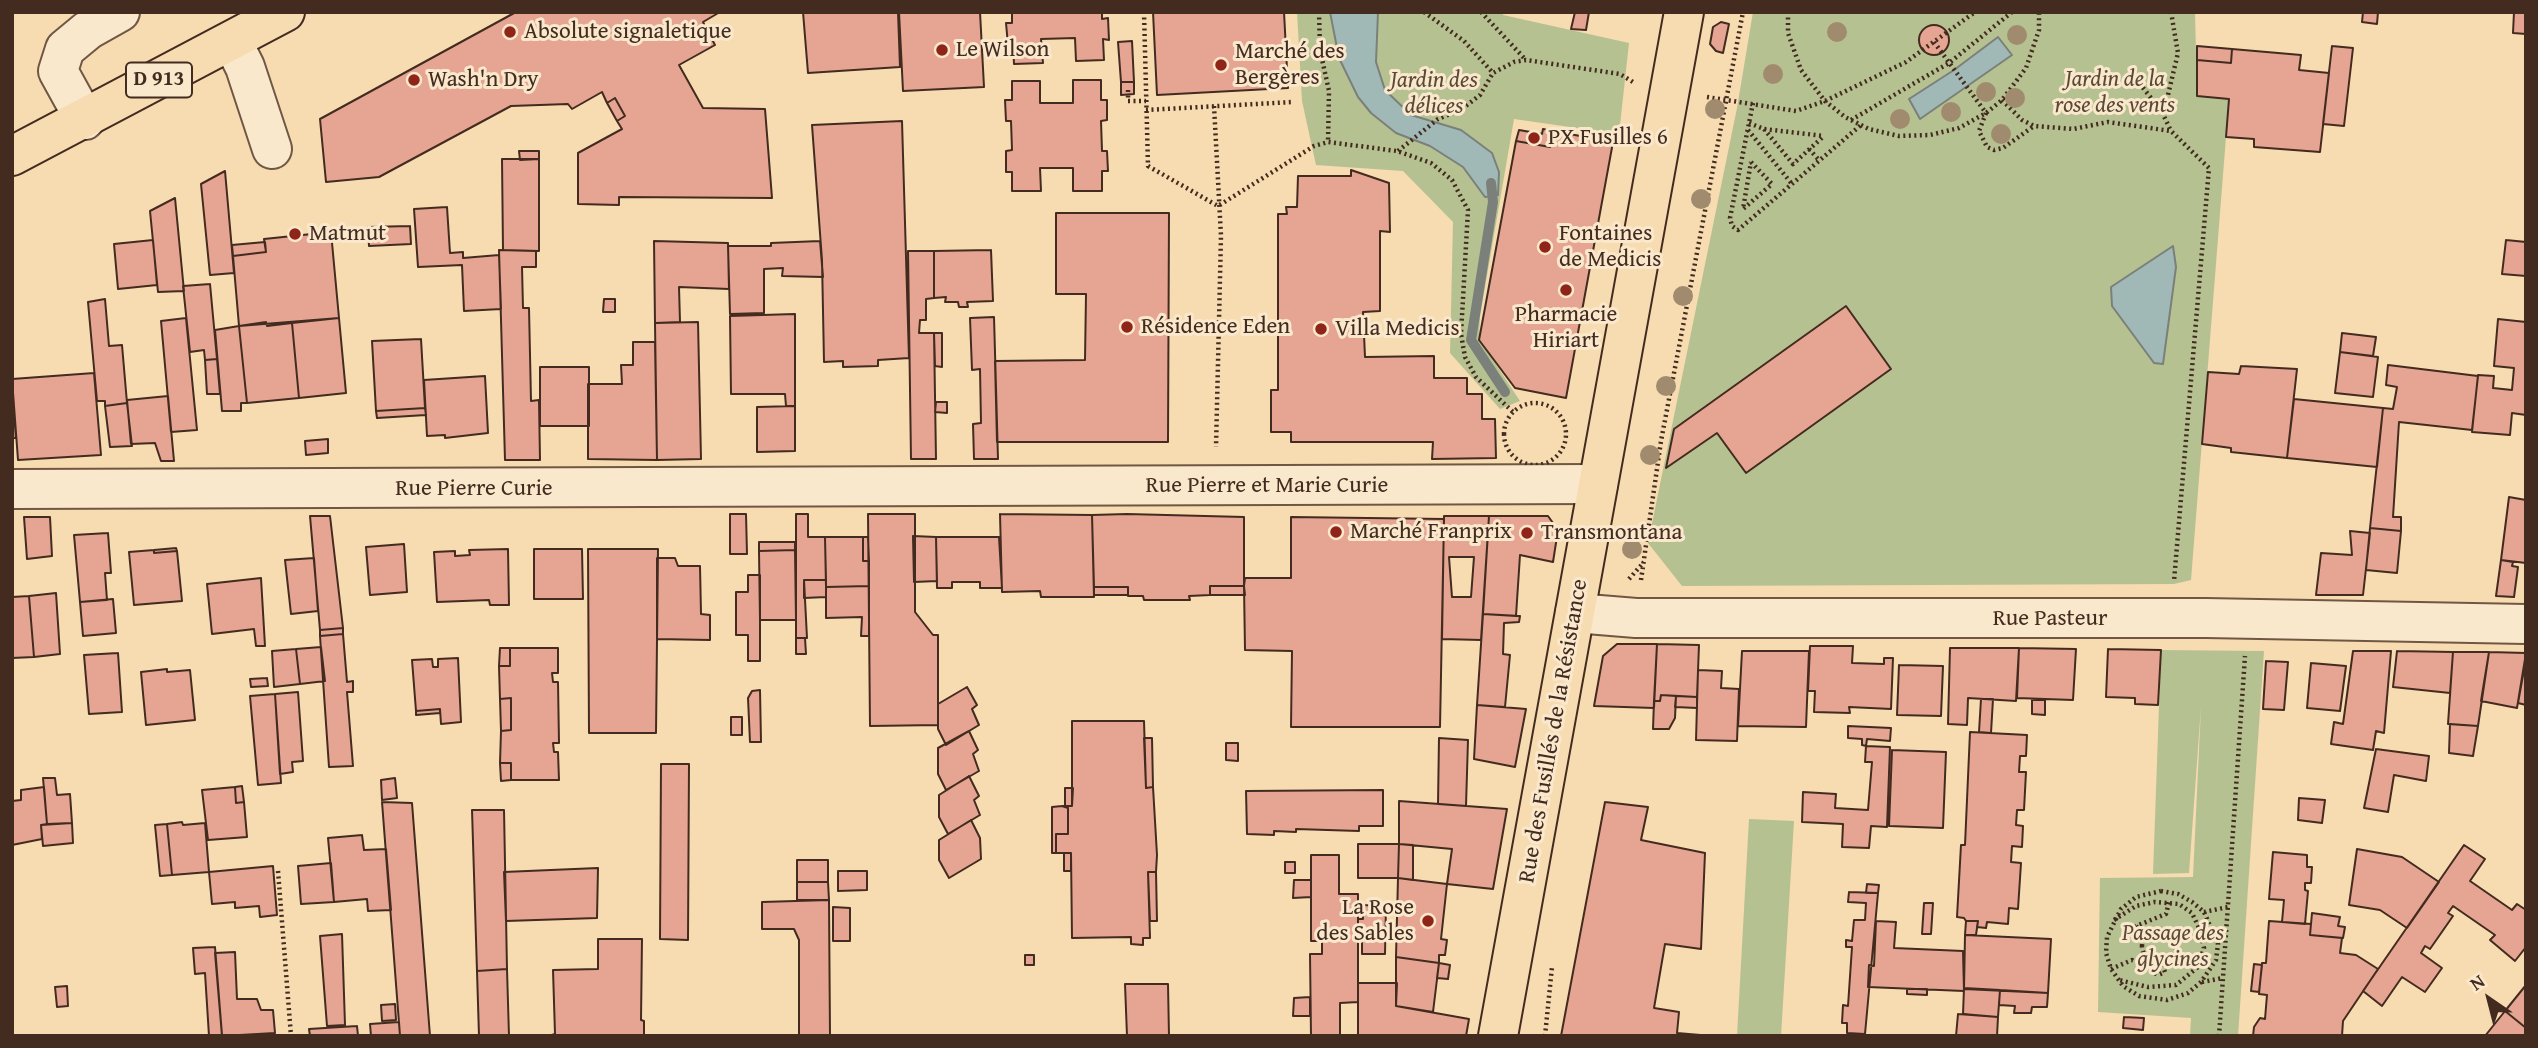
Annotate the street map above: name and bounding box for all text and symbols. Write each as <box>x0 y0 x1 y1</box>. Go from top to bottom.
place label: Absolute signaletique <box>524 18 732 46</box>
marker: Absolute signaletique <box>502 24 518 40</box>
place label: Le Wilson <box>956 36 1049 64</box>
place label: Marché des Bergères <box>1235 38 1345 92</box>
marker: Le Wilson <box>934 42 950 58</box>
marker: Marché des Bergères <box>1213 57 1229 73</box>
road number: D 913 <box>126 62 192 98</box>
place label: Wash'n Dry <box>428 66 538 94</box>
park label: Jardin de la rose des vents <box>2055 66 2175 120</box>
park label: Jardin des délices <box>1390 67 1478 121</box>
marker: Wash'n Dry <box>406 72 422 88</box>
place label: PX Fusilles 6 <box>1548 124 1668 152</box>
marker: PX Fusilles 6 <box>1526 130 1542 146</box>
place label: Matmut <box>309 220 386 248</box>
place label: Fontaines de Medicis <box>1559 220 1661 274</box>
marker: Matmut <box>287 226 303 242</box>
marker: Fontaines de Medicis <box>1537 239 1553 255</box>
marker: Pharmacie Hiriart <box>1558 282 1574 298</box>
place label: Pharmacie Hiriart <box>1515 301 1617 355</box>
place label: Résidence Eden <box>1141 313 1290 341</box>
place label: Villa Medicis <box>1335 315 1460 343</box>
marker: Résidence Eden <box>1119 319 1135 335</box>
marker: Villa Medicis <box>1313 321 1329 337</box>
street label: Rue Pierre et Marie Curie <box>1146 472 1388 500</box>
street label: Rue Pierre Curie <box>395 475 553 503</box>
place label: Marché Franprix <box>1350 518 1512 546</box>
place label: Transmontana <box>1541 519 1682 547</box>
marker: Marché Franprix <box>1328 524 1344 540</box>
marker: Transmontana <box>1519 525 1535 541</box>
street label: Rue des Fusillés de la Résistance <box>1514 577 1594 885</box>
street label: Rue Pasteur <box>1993 605 2107 633</box>
place label: La Rose des Sables <box>1316 894 1414 948</box>
marker: La Rose des Sables <box>1420 913 1436 929</box>
park label: Passage des glycines <box>2122 920 2224 974</box>
north arrow <box>2454 964 2524 1034</box>
text: N <box>2464 967 2490 997</box>

